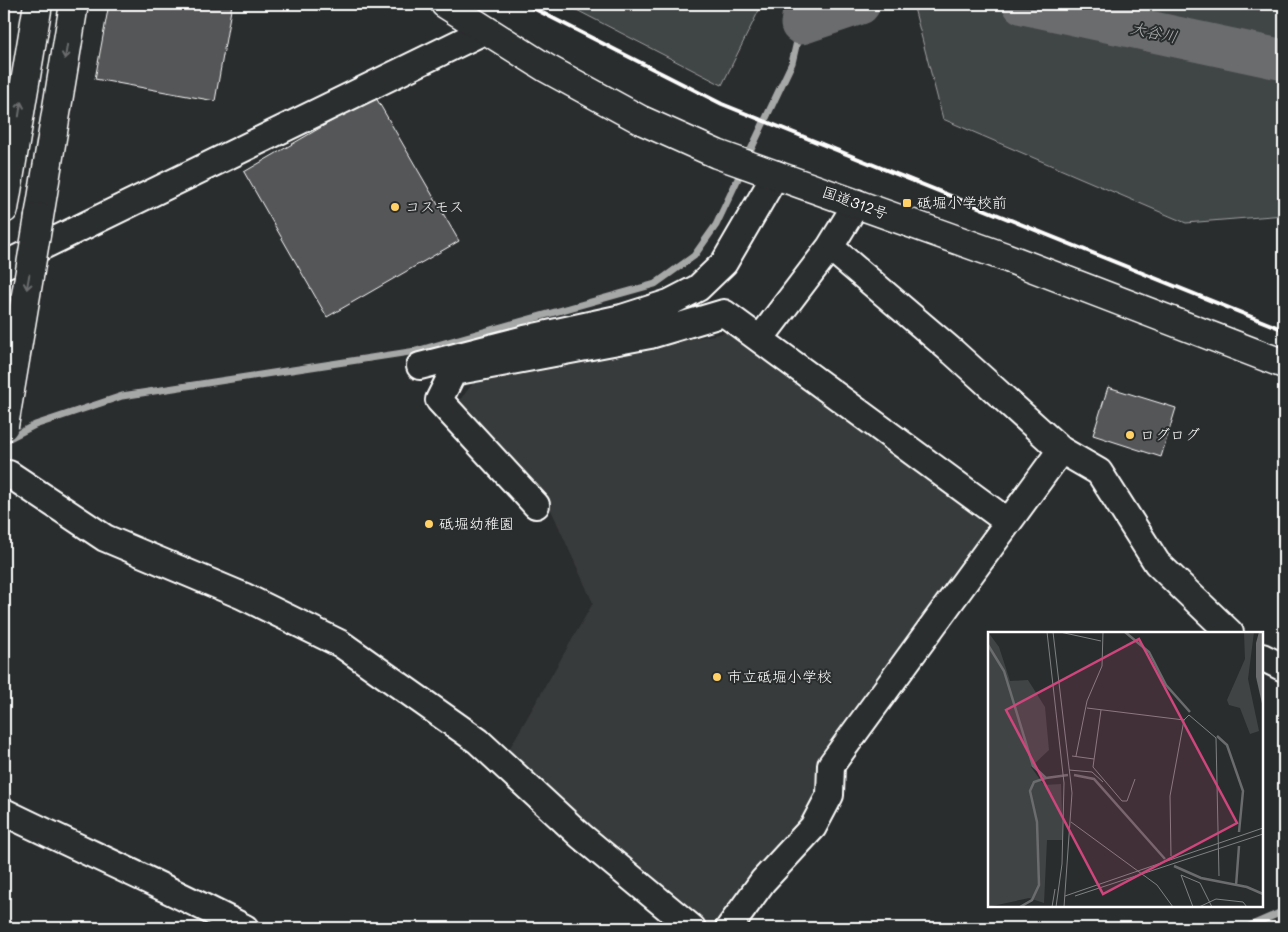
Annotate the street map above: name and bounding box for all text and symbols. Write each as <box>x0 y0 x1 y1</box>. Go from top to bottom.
water label: 大谷川 <box>1128 16 1180 47</box>
one-way arrow <box>61 44 71 60</box>
one-way arrow <box>16 102 26 118</box>
street label: 国道312号 <box>820 181 891 223</box>
place label: 砥堀小学校前 <box>917 192 1007 212</box>
place label: コスモス <box>405 196 464 216</box>
marker: 砥堀小学校前 <box>901 197 913 209</box>
marker: コスモス <box>389 201 401 213</box>
one-way arrow <box>23 274 33 290</box>
place label: ログログ <box>1140 424 1200 444</box>
marker: ログログ <box>1124 429 1136 441</box>
place label: 砥堀幼稚園 <box>439 513 514 533</box>
marker: 砥堀幼稚園 <box>423 518 435 530</box>
inset map <box>988 632 1263 907</box>
place label: 市立砥堀小学校 <box>727 666 832 686</box>
marker: 市立砥堀小学校 <box>711 671 723 683</box>

